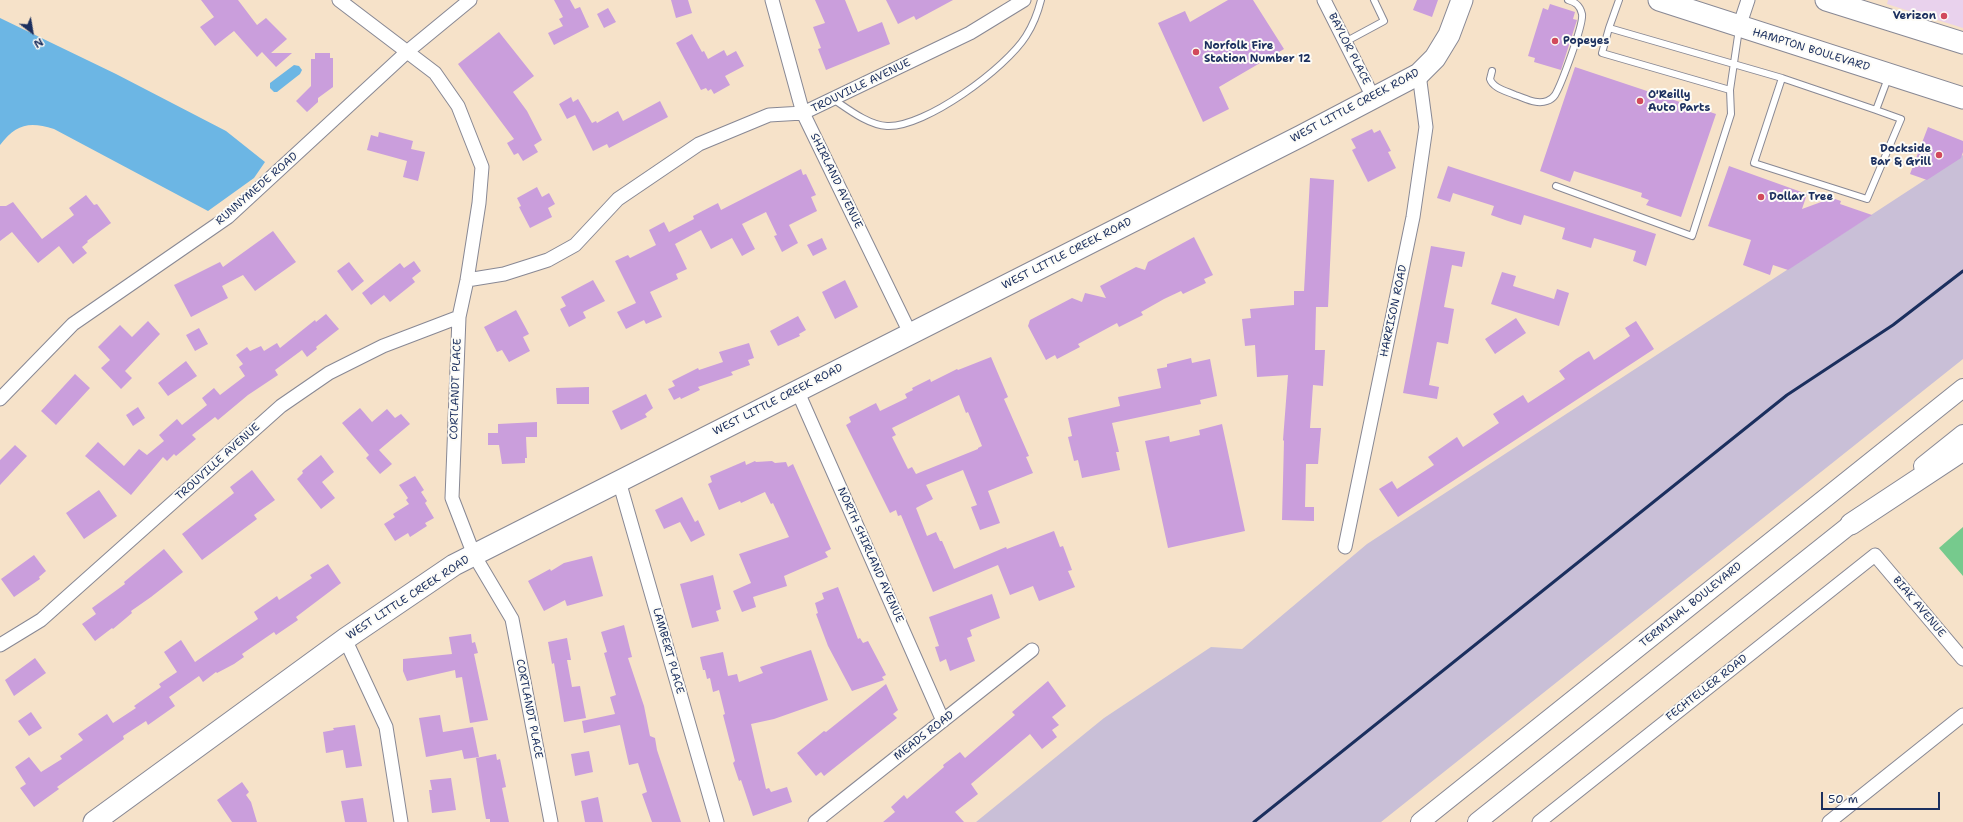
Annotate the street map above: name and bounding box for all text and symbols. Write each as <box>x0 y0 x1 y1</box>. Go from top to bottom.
place label: Verizon <box>1893 9 1936 23</box>
street label: BAYLOR PLACE <box>1325 11 1373 87</box>
marker: Verizon <box>1939 11 1949 21</box>
north arrow <box>12 12 52 52</box>
street label: HAMPTON BOULEVARD <box>1751 26 1871 74</box>
text: N <box>31 34 46 51</box>
place label: Popeyes <box>1563 34 1609 48</box>
marker: Popeyes <box>1550 36 1560 46</box>
place label: Norfolk Fire Station Number 12 <box>1204 39 1311 65</box>
marker: Norfolk Fire Station Number 12 <box>1191 47 1201 57</box>
street label: TROUVILLE AVENUE <box>809 56 913 116</box>
street label: WEST LITTLE CREEK ROAD <box>1288 66 1422 146</box>
place label: O'Reilly Auto Parts <box>1648 88 1710 114</box>
marker: O'Reilly Auto Parts <box>1635 96 1645 106</box>
street label: SHIRLAND AVENUE <box>807 131 865 231</box>
place label: Dockside Bar & Grill <box>1870 142 1931 168</box>
street label: RUNNYMEDE ROAD <box>213 150 301 228</box>
marker: Dockside Bar & Grill <box>1934 150 1944 160</box>
place label: Dollar Tree <box>1769 190 1833 204</box>
marker: Dollar Tree <box>1756 192 1766 202</box>
street label: WEST LITTLE CREEK ROAD <box>1000 215 1134 293</box>
street label: HARRISON ROAD <box>1378 264 1410 358</box>
street label: CORTLANDT PLACE <box>448 338 464 440</box>
street label: WEST LITTLE CREEK ROAD <box>711 361 845 439</box>
street label: TROUVILLE AVENUE <box>173 421 263 503</box>
street label: NORTH SHIRLAND AVENUE <box>834 485 906 625</box>
street label: WEST LITTLE CREEK ROAD <box>344 553 472 643</box>
street label: TERMINAL BOULEVARD <box>1637 560 1745 650</box>
street label: BIAK AVENUE <box>1890 574 1948 640</box>
street label: LAMBERT PLACE <box>649 606 687 696</box>
street label: FECHTELLER ROAD <box>1664 652 1750 724</box>
street label: CORTLANDT PLACE <box>513 658 545 760</box>
street label: MEADS ROAD <box>891 708 957 764</box>
scale bar <box>1823 784 1942 810</box>
text: 50 m <box>1828 791 1858 807</box>

